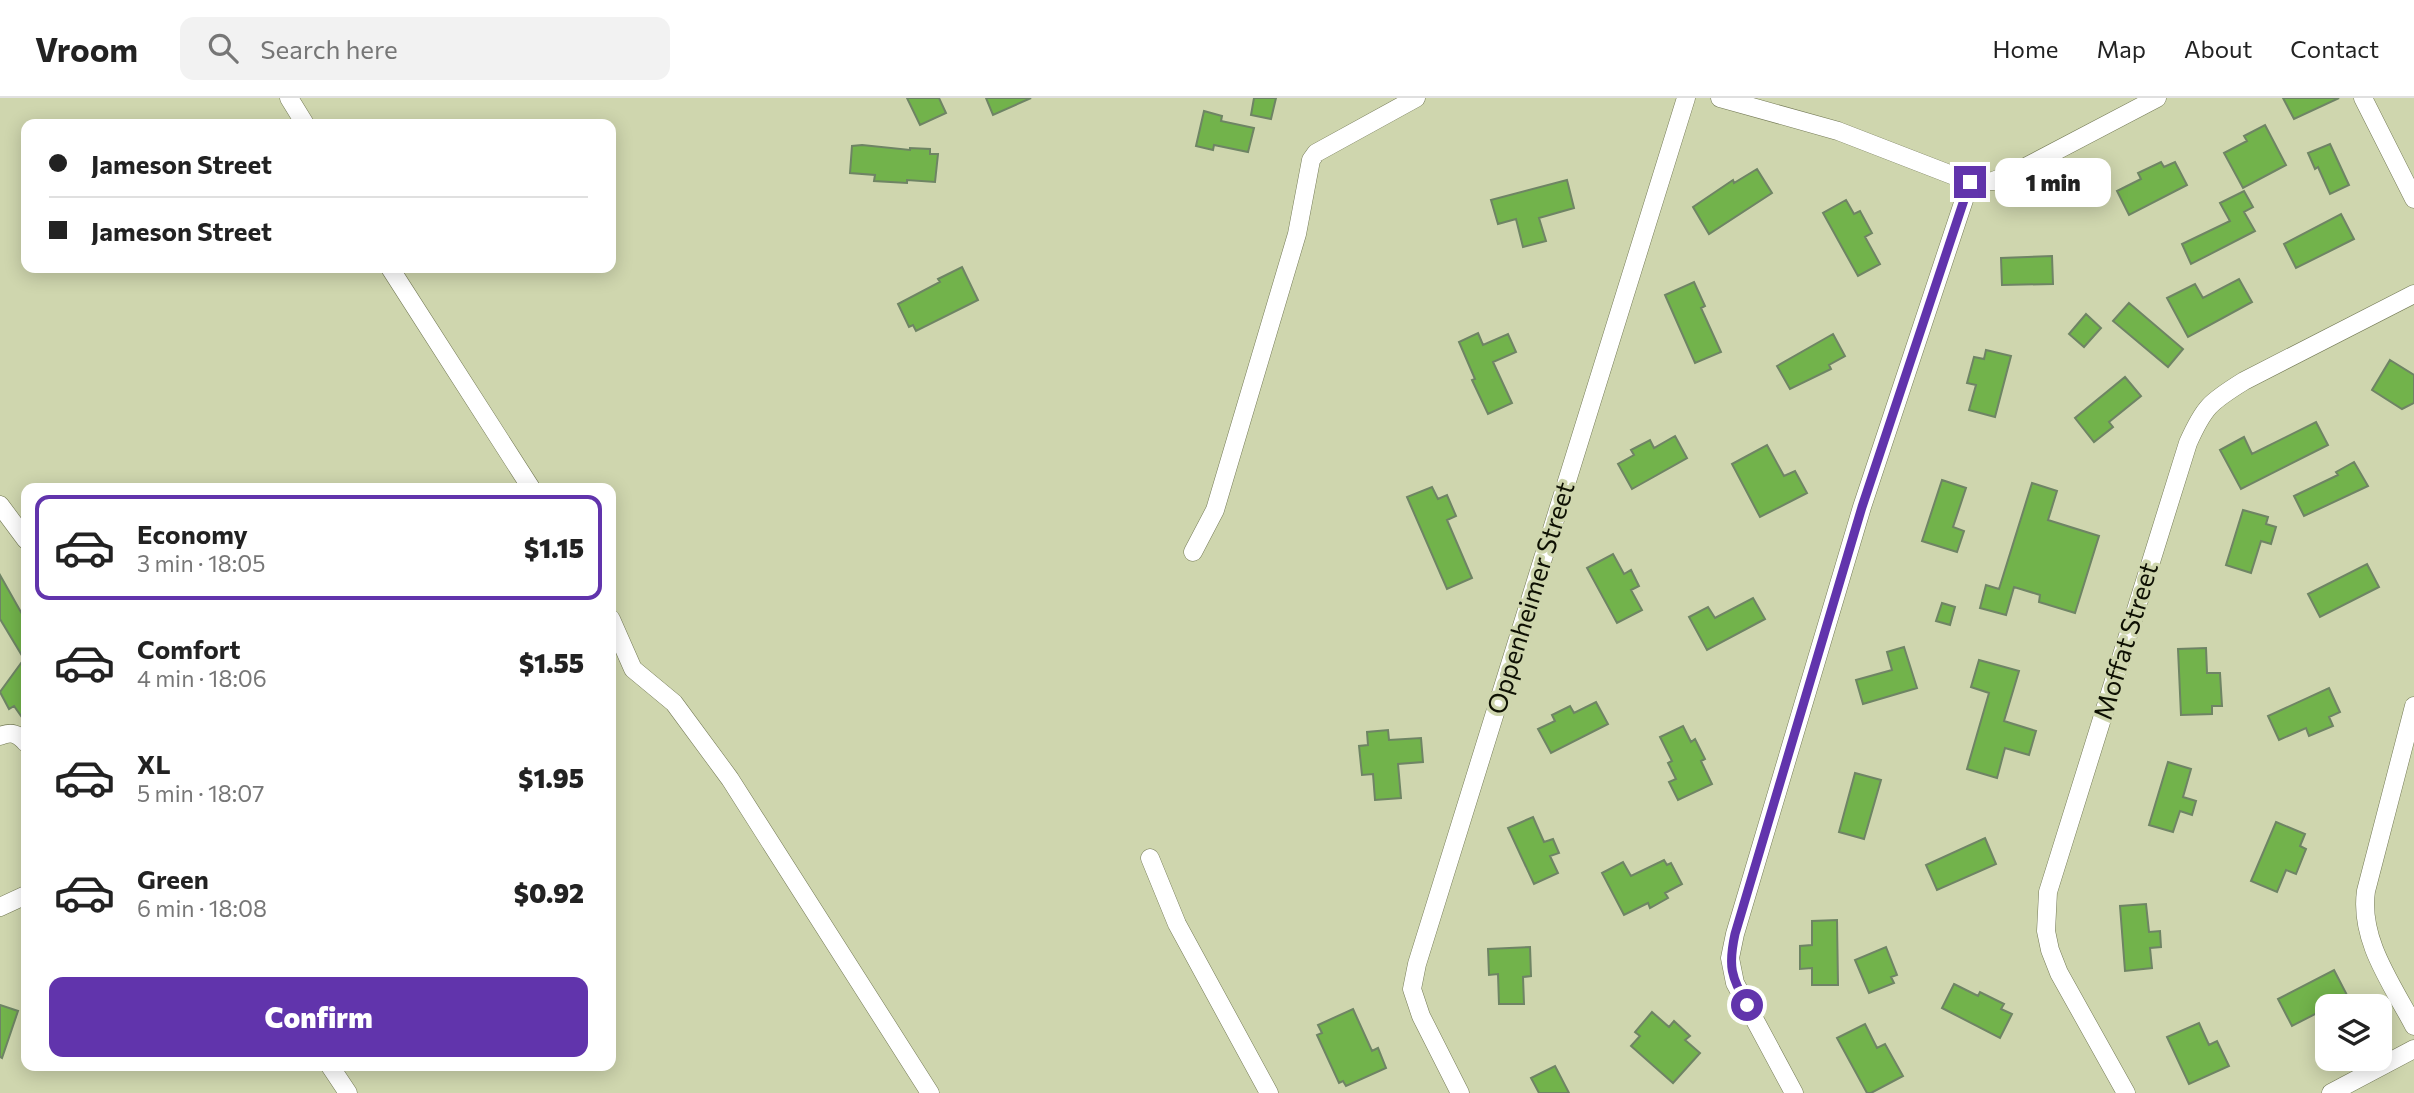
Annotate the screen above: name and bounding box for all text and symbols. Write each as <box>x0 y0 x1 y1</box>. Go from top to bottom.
search box <box>180 17 670 80</box>
text: Vroom <box>35 28 138 69</box>
icon: search <box>204 29 242 67</box>
text: Search here <box>260 33 398 64</box>
text: Home <box>1993 34 2059 63</box>
text: Map <box>2097 34 2146 63</box>
text: About <box>2184 34 2252 63</box>
text: Contact <box>2290 34 2379 63</box>
text: Jameson Street <box>91 148 272 179</box>
callout: 1 min <box>1994 158 2110 206</box>
route end <box>1954 166 1986 198</box>
text: 1 min <box>2025 168 2081 196</box>
text: Jameson Street <box>91 215 272 246</box>
street label: Oppenheimer Street <box>1479 478 1580 717</box>
icon: car <box>53 516 116 579</box>
text: Economy <box>137 518 248 549</box>
text: $1.15 <box>524 532 584 563</box>
text: 3 min · 18:05 <box>137 549 265 577</box>
street label: Moffat Street <box>2086 558 2163 723</box>
icon: car <box>53 631 116 694</box>
text: Comfort <box>137 633 240 664</box>
text: $1.55 <box>519 647 584 678</box>
text: 4 min · 18:06 <box>137 664 267 692</box>
icon: car <box>53 746 116 809</box>
text: XL <box>137 748 171 779</box>
text: $1.95 <box>518 762 584 793</box>
text: 5 min · 18:07 <box>137 779 264 807</box>
icon: car <box>53 861 116 924</box>
text: Green <box>137 863 209 894</box>
text: $0.92 <box>514 877 584 908</box>
text: 6 min · 18:08 <box>137 894 267 922</box>
button: Confirm <box>49 977 588 1057</box>
route start <box>1731 989 1763 1021</box>
map controls <box>2315 994 2392 1071</box>
button: layers <box>2315 994 2392 1071</box>

